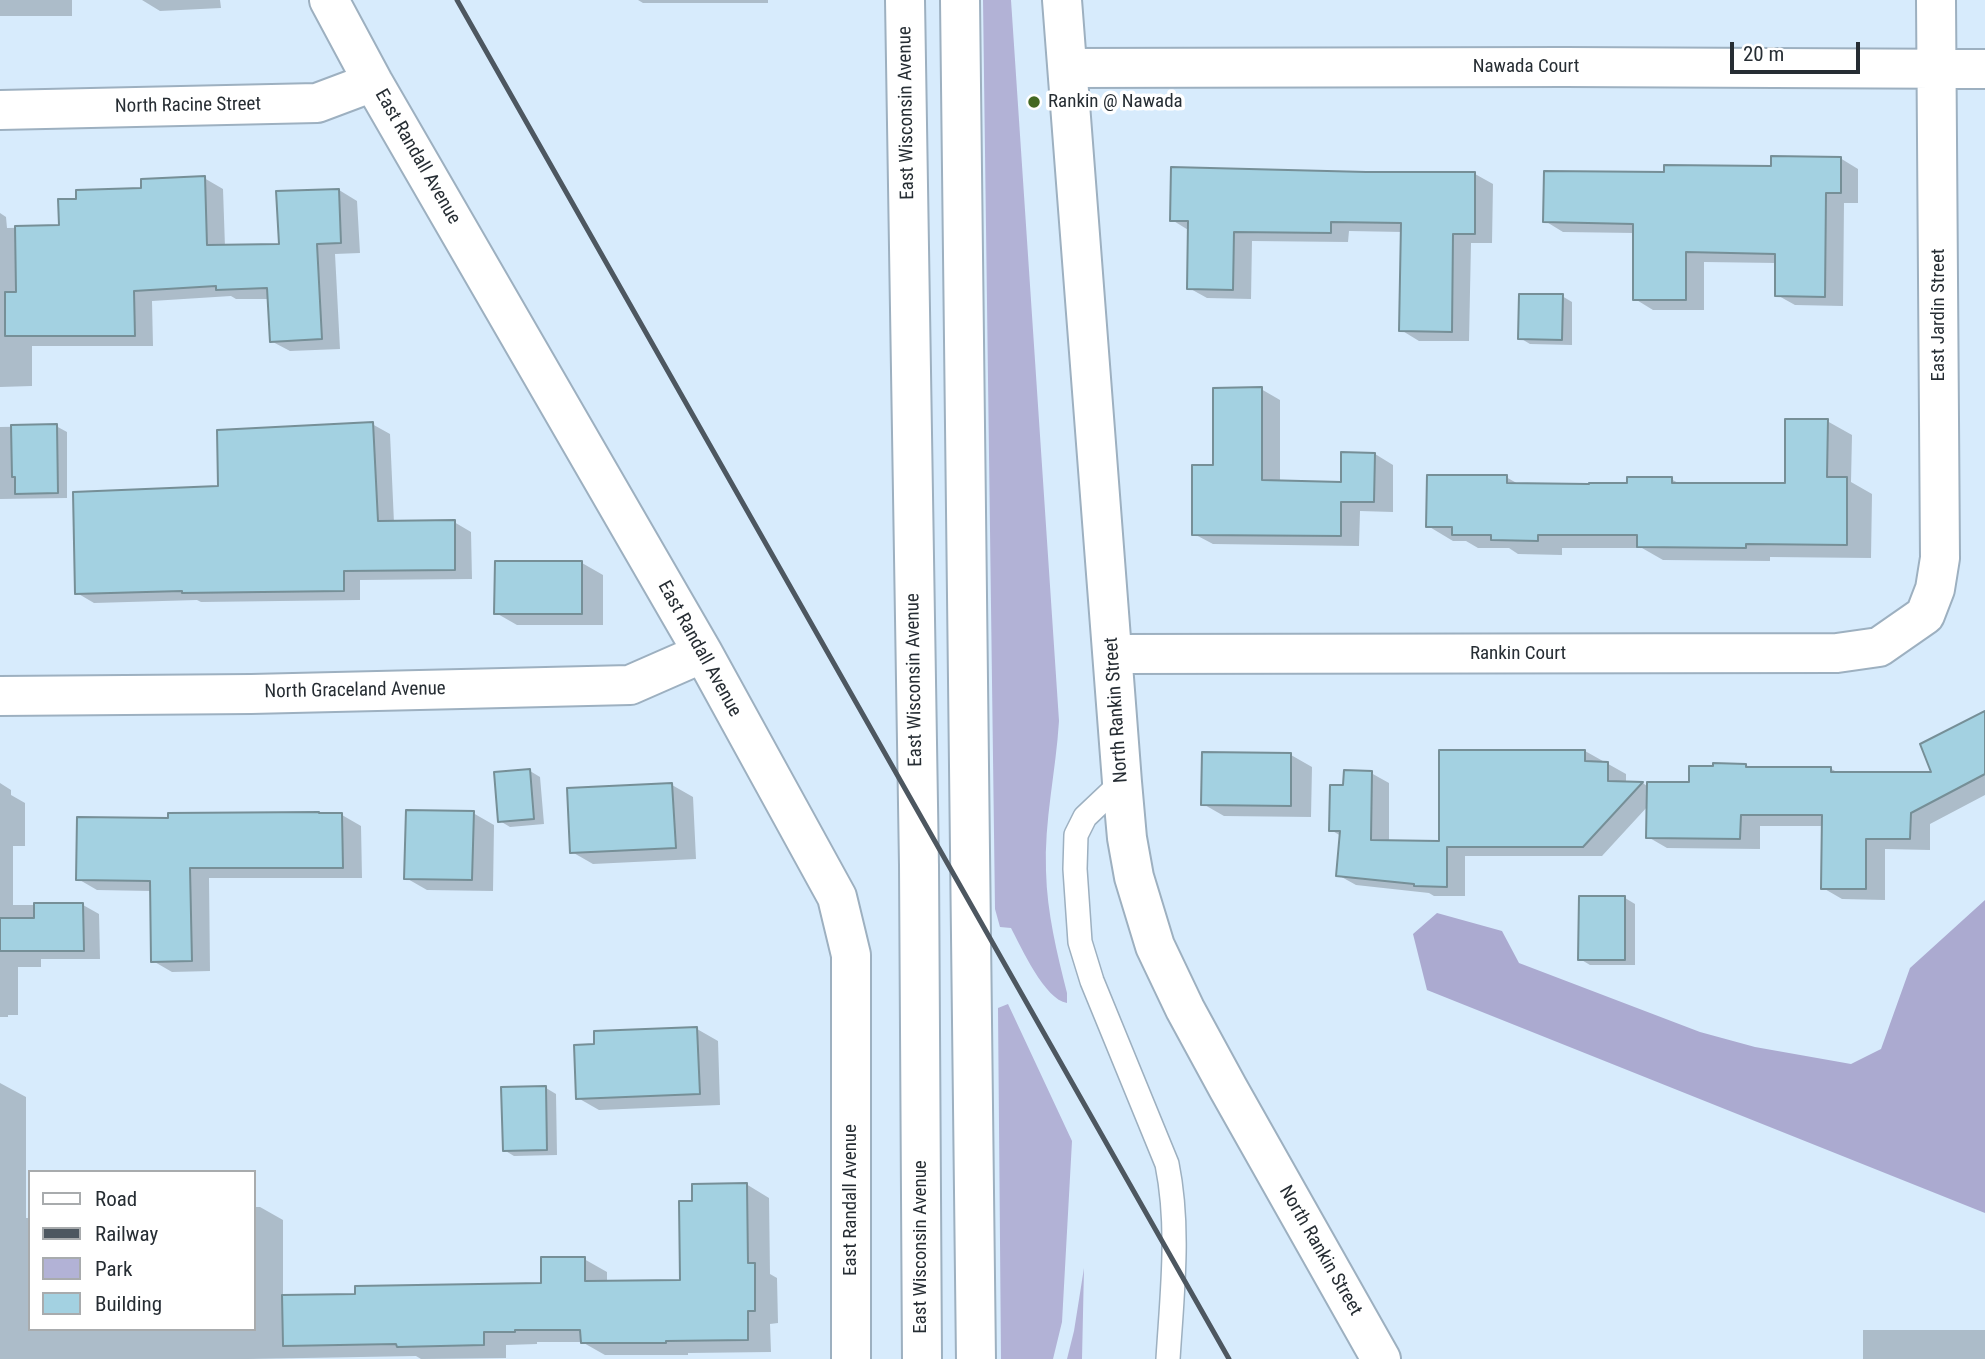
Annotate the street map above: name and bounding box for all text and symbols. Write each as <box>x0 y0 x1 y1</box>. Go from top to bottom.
street label: East Wisconsin Avenue <box>894 26 920 200</box>
scale bar <box>1733 28 1862 72</box>
text: 20 m <box>1743 42 1784 66</box>
street label: Nawada Court <box>1473 56 1579 78</box>
street label: East Randall Avenue <box>369 86 465 228</box>
place label: Rankin @ Nawada <box>1048 91 1183 113</box>
street label: North Racine Street <box>115 93 261 119</box>
marker: Rankin @ Nawada <box>1026 94 1042 110</box>
street label: East Jardin Street <box>1928 249 1950 381</box>
street label: East Randall Avenue <box>652 577 746 721</box>
street label: East Wisconsin Avenue <box>902 593 928 767</box>
street label: North Rankin Street <box>1101 636 1133 784</box>
street label: Rankin Court <box>1470 643 1566 665</box>
street label: North Graceland Avenue <box>264 678 446 704</box>
street label: East Randall Avenue <box>840 1124 862 1276</box>
street label: East Wisconsin Avenue <box>910 1160 932 1334</box>
legend <box>28 1170 256 1331</box>
street label: North Rankin Street <box>1274 1182 1366 1320</box>
text: Road <box>95 1187 137 1211</box>
text: Railway <box>95 1222 158 1246</box>
text: Park <box>95 1257 132 1281</box>
text: Building <box>95 1292 162 1316</box>

